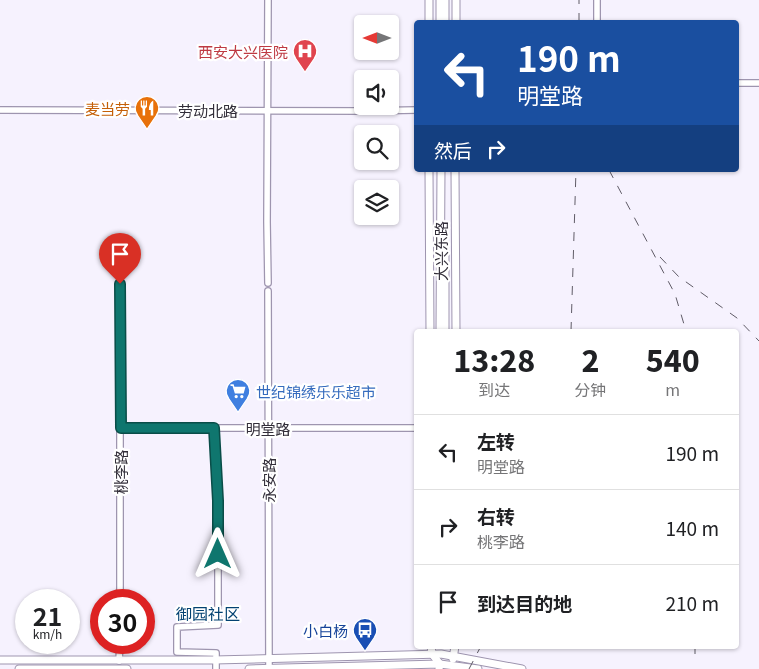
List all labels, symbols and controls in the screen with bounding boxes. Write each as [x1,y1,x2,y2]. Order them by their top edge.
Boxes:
north arrow [354,15,399,60]
map controls [354,15,399,225]
text: 190 m [517,31,621,82]
hospital icon: 西安大兴医院 [292,38,318,72]
icon: left [434,40,499,105]
place label: 西安大兴医院 [198,41,288,62]
button: sound [354,70,399,115]
text: 明堂路 [517,78,583,110]
restaurant icon: 麦当劳 [134,95,160,129]
place label: 麦当劳 [85,98,130,119]
street label: 劳动北路 [178,100,238,121]
button: search [354,125,399,170]
icon: right [482,135,510,163]
text: 然后 [434,136,472,163]
button: layers [354,180,399,225]
street label: 大兴东路 [430,221,451,281]
pin [99,233,141,284]
icon: arrive [106,240,134,268]
text: 13:28 [453,337,535,381]
text: 2 [582,337,600,381]
text: 540 [646,337,700,381]
text: 到达 [478,377,510,401]
text: 分钟 [575,377,607,401]
text: m [665,377,680,401]
supermarket icon: 世纪锦绣乐乐超市 [225,378,251,412]
place label: 世纪锦绣乐乐超市 [256,381,376,402]
street label: 明堂路 [245,418,291,439]
text: 左转 [477,427,515,454]
icon: left [434,438,462,466]
text: 190 m [666,439,719,466]
street label: 桃李路 [110,449,131,495]
text: 明堂路 [477,454,525,478]
street label: 永安路 [258,457,279,503]
text: 右转 [477,502,515,529]
icon: right [434,513,462,541]
text: 140 m [666,514,719,541]
position arrow [191,527,243,579]
text: 桃李路 [477,529,525,553]
icon: arrive [434,588,462,616]
speed limit sign: 30 [90,589,155,654]
text: 到达目的地 [477,589,572,616]
text: 210 m [666,589,719,616]
text: 21 [33,597,62,633]
district label: 御园社区 [176,601,240,625]
bus stop icon: 小白杨 [352,617,378,651]
place label: 小白杨 [303,620,348,641]
text: km/h [33,625,62,642]

